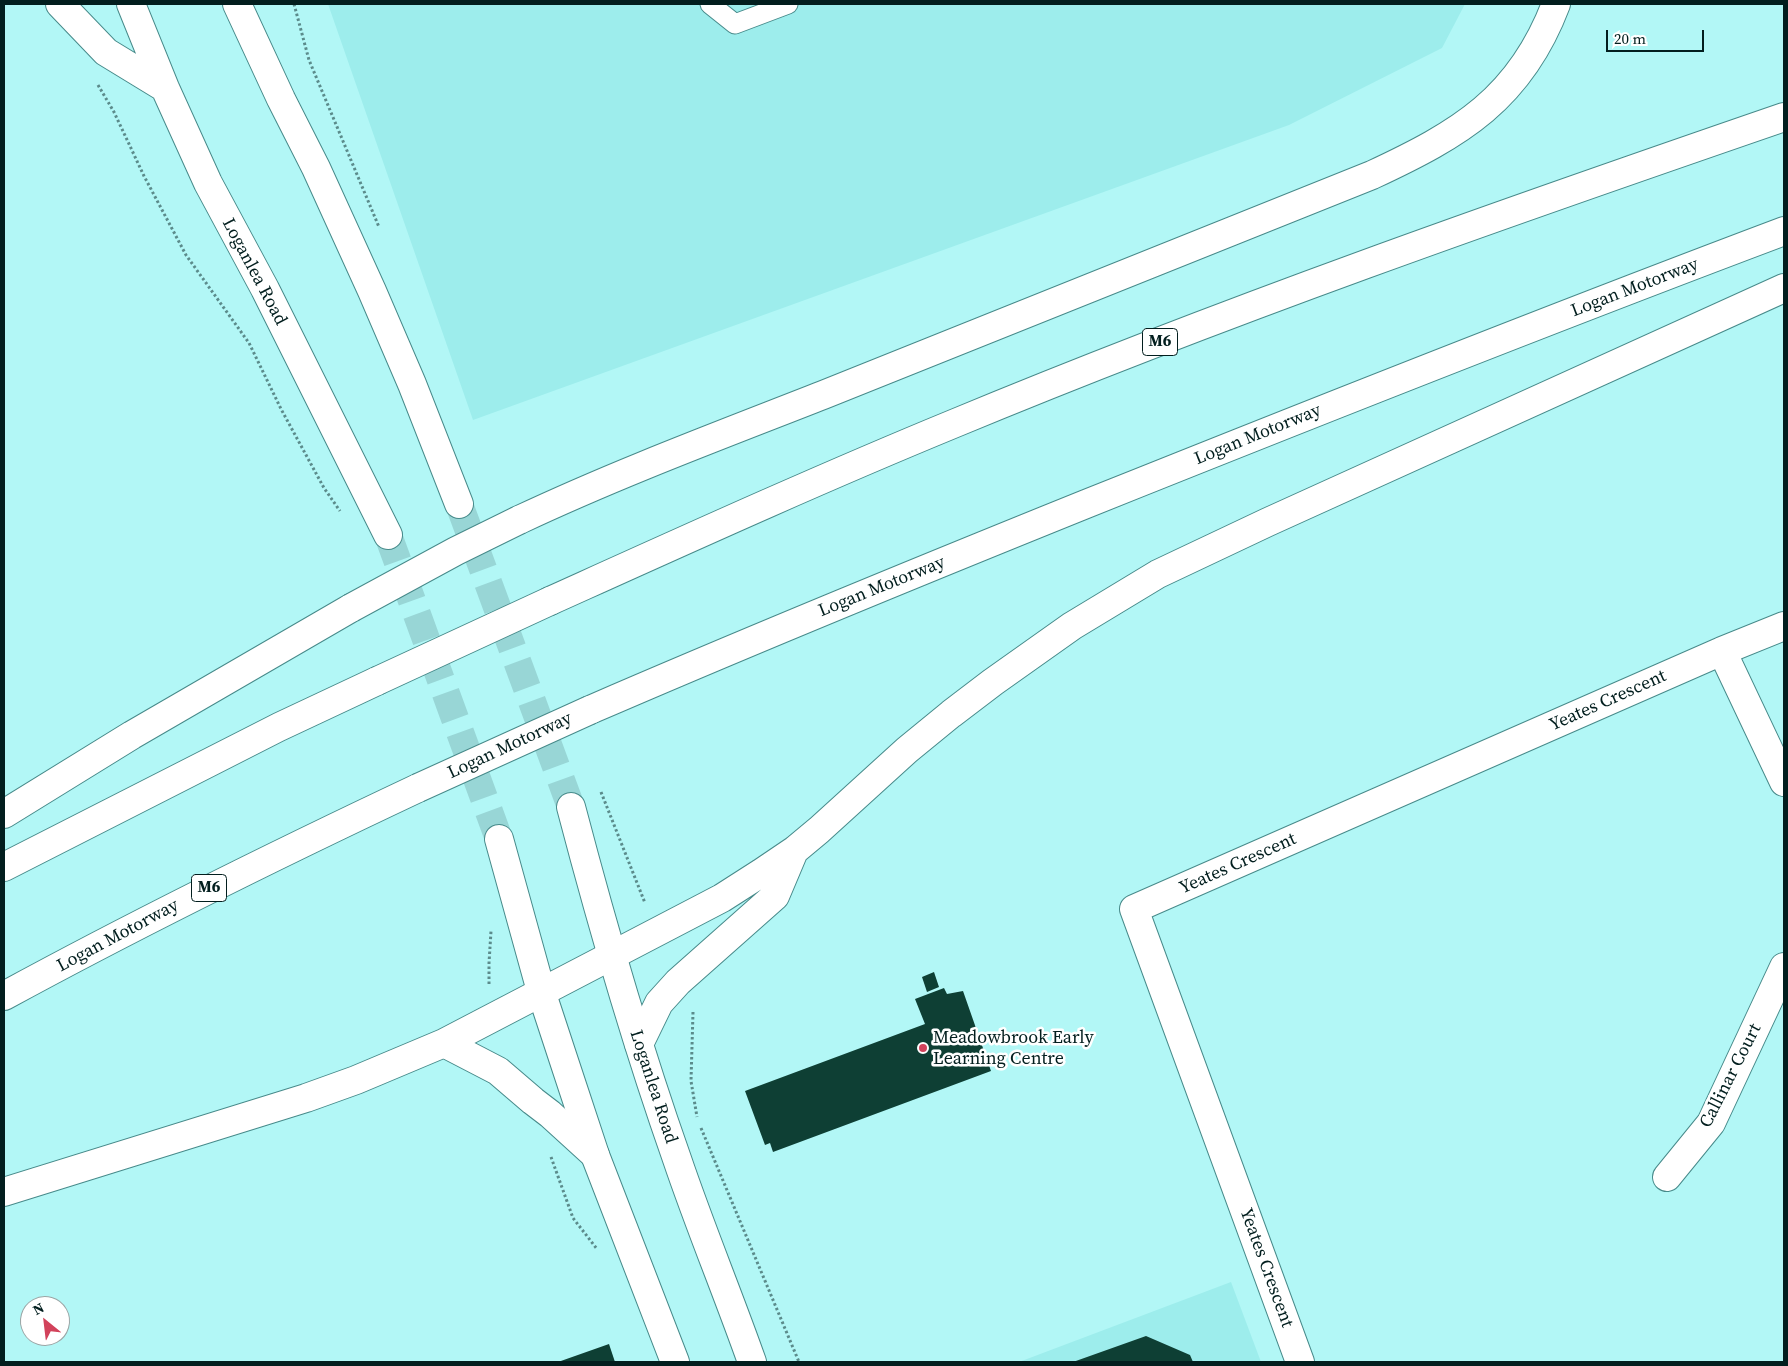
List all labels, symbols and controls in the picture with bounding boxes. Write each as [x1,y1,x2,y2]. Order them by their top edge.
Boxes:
scale bar [1608,20,1706,52]
text: 20 m [1614,28,1646,49]
street label: Loganlea Road [217,215,291,329]
street label: Logan Motorway [1568,254,1702,322]
road number: M6 [1142,328,1178,356]
street label: Logan Motorway [1192,400,1324,470]
street label: Logan Motorway [816,552,948,622]
street label: Yeates Crescent [1546,666,1670,736]
street label: Logan Motorway [444,708,576,784]
street label: Yeates Crescent [1176,829,1300,899]
road number: M6 [192,874,226,901]
street label: Logan Motorway [54,895,182,977]
street label: Callinar Court [1696,1020,1766,1132]
place label: Meadowbrook Early Learning Centre [933,1027,1094,1070]
street label: Loganlea Road [624,1028,682,1146]
marker: Meadowbrook Early Learning Centre [917,1042,929,1054]
street label: Yeates Crescent [1234,1205,1298,1331]
north arrow [20,1296,70,1346]
text: N [29,1298,48,1320]

